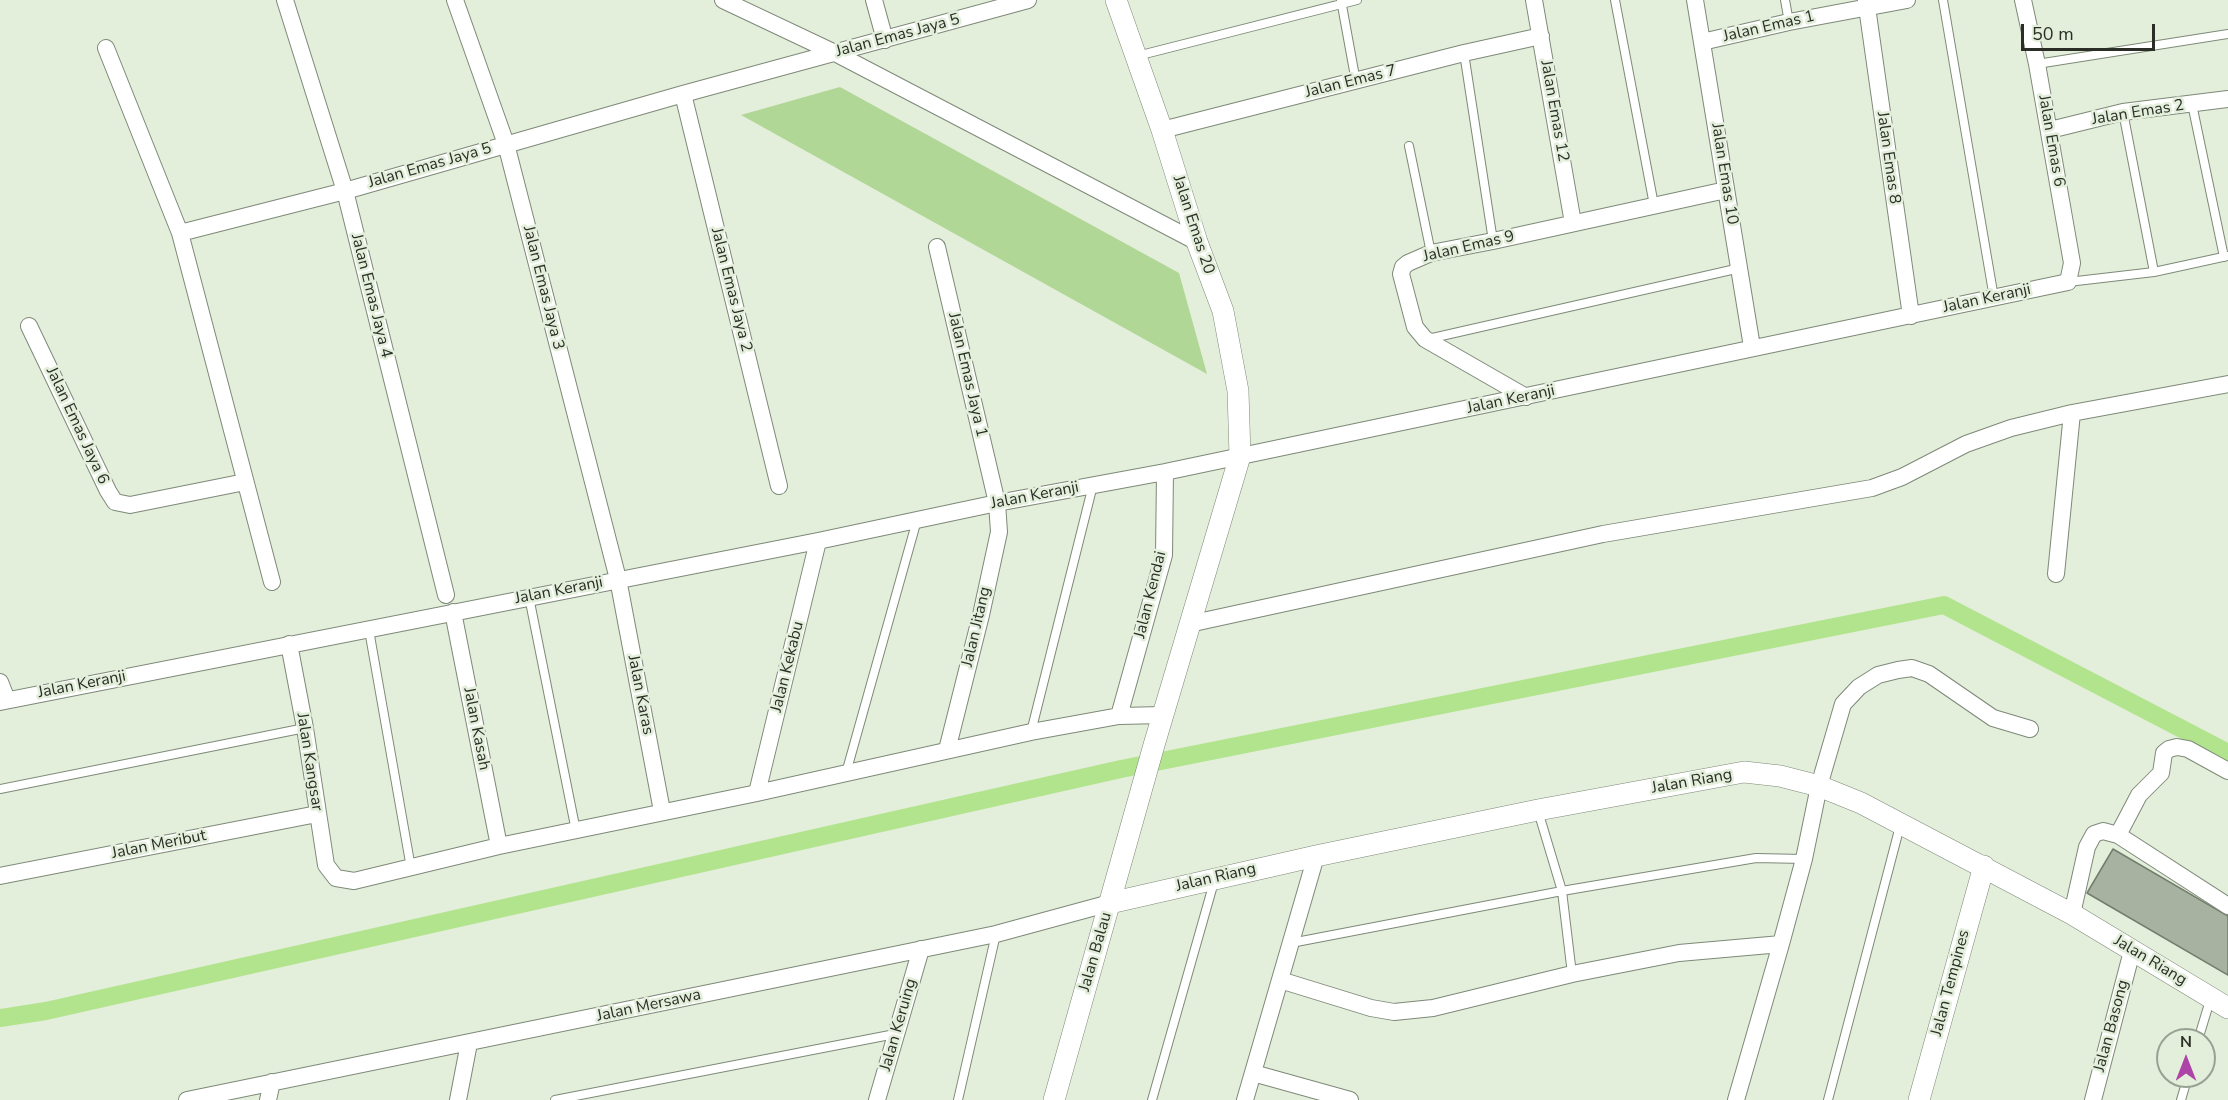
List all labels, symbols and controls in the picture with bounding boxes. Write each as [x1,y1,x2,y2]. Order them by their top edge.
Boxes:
street label: Jalan Emas 1 [1722,7,1816,47]
street label: Jalan Emas Jaya 5 [834,10,962,62]
scale bar [2024,12,2158,50]
text: 50 m [2032,22,2074,46]
street label: Jalan Emas 12 [1536,59,1572,163]
street label: Jalan Emas 7 [1304,61,1398,103]
street label: Jalan Emas 6 [2033,94,2069,188]
street label: Jalan Emas 2 [2091,96,2185,130]
street label: Jalan Emas 8 [1872,111,1904,205]
street label: Jalan Emas 10 [1706,122,1742,226]
street label: Jalan Emas Jaya 5 [366,139,494,193]
street label: Jalan Emas 20 [1168,173,1218,277]
street label: Jalan Emas Jaya 3 [518,224,568,352]
street label: Jalan Emas Jaya 2 [706,226,756,354]
street label: Jalan Emas 9 [1422,227,1516,267]
street label: Jalan Emas Jaya 4 [346,232,396,360]
street label: Jalan Keranji [1941,280,2033,318]
street label: Jalan Emas Jaya 1 [943,311,991,439]
street label: Jalan Emas Jaya 6 [41,364,113,488]
street label: Jalan Keranji [1465,381,1557,419]
street label: Jalan Keranji [989,478,1081,514]
street label: Jalan Kendai [1131,549,1171,641]
street label: Jalan Keranji [513,573,605,609]
street label: Jalan Jitang [958,585,996,669]
street label: Jalan Kekabu [767,620,809,714]
street label: Jalan Karas [623,654,657,736]
street label: Jalan Keranji [36,667,128,703]
street label: Jalan Kasah [459,686,493,772]
street label: Jalan Kangsar [292,712,326,812]
street label: Jalan Riang [1650,765,1734,799]
street label: Jalan Meribut [110,826,208,864]
street label: Jalan Riang [1174,859,1258,897]
street label: Jalan Balau [1076,910,1116,994]
street label: Jalan Tempines [1928,928,1974,1038]
street label: Jalan Riang [2110,932,2190,990]
street label: Jalan Keruing [877,977,921,1073]
street label: Jalan Basong [2091,978,2133,1074]
street label: Jalan Mersawa [595,986,703,1026]
north arrow [2156,1028,2216,1088]
text: N [2180,1031,2192,1053]

